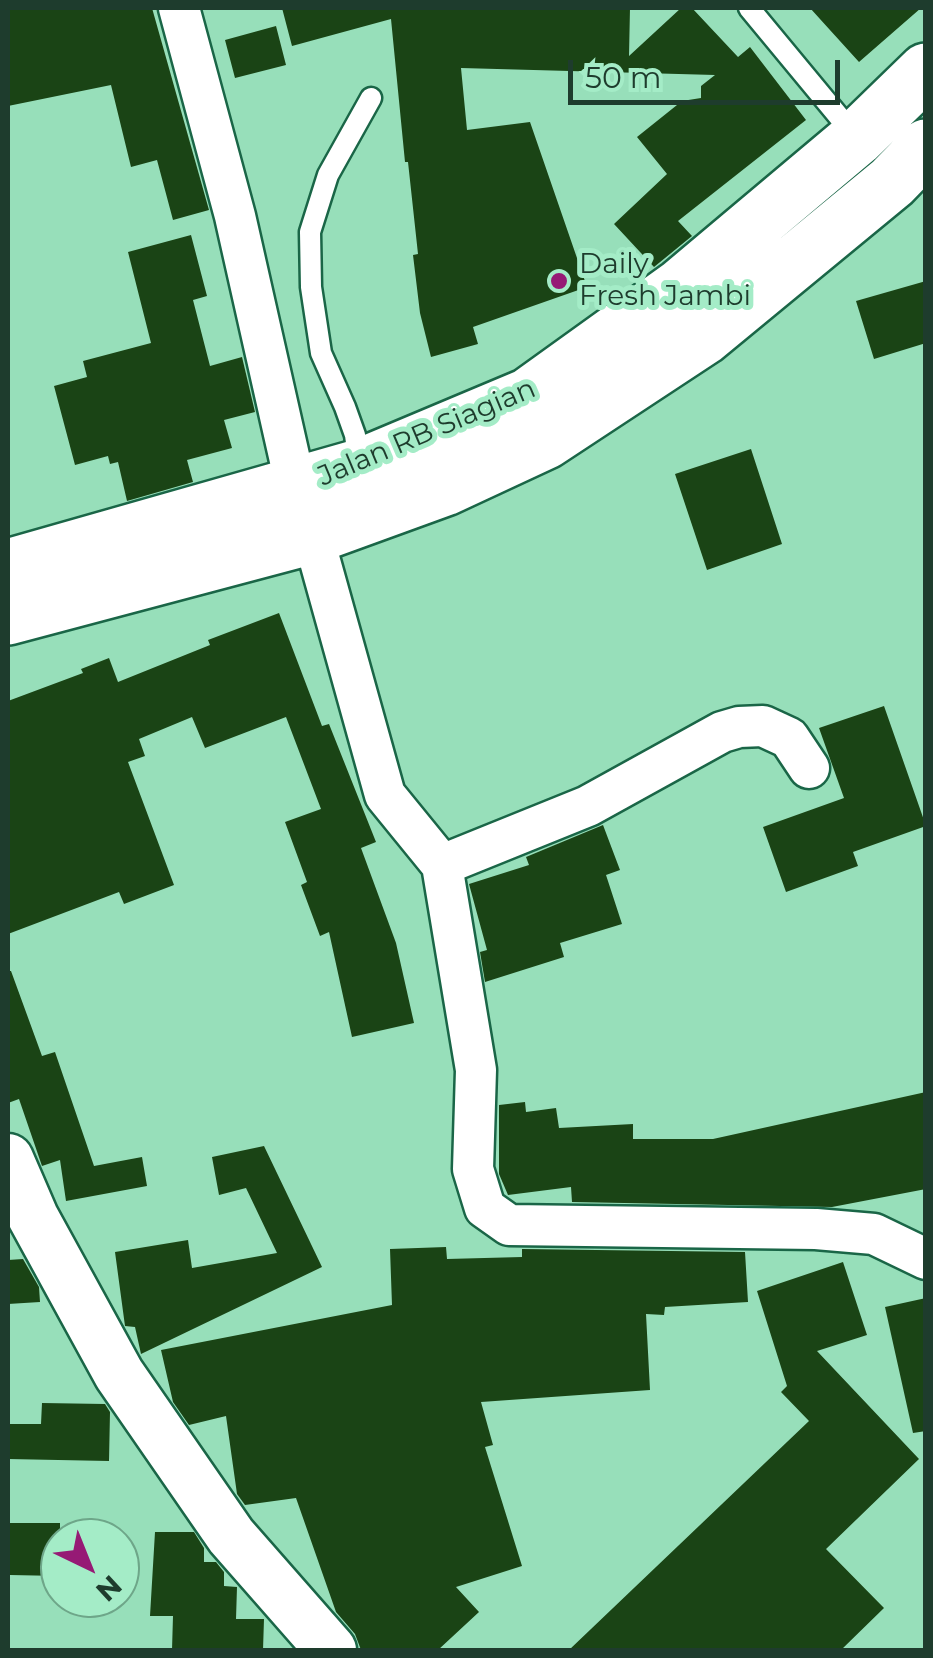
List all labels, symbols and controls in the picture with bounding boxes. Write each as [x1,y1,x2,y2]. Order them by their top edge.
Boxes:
scale bar [573,40,846,102]
text: 50 m [585,59,662,96]
place label: Daily Fresh Jambi [579,248,751,314]
marker: Daily Fresh Jambi [548,270,570,292]
street label: Jalan RB Siagian [313,372,541,494]
north arrow [40,1518,140,1618]
text: N [89,1568,129,1609]

